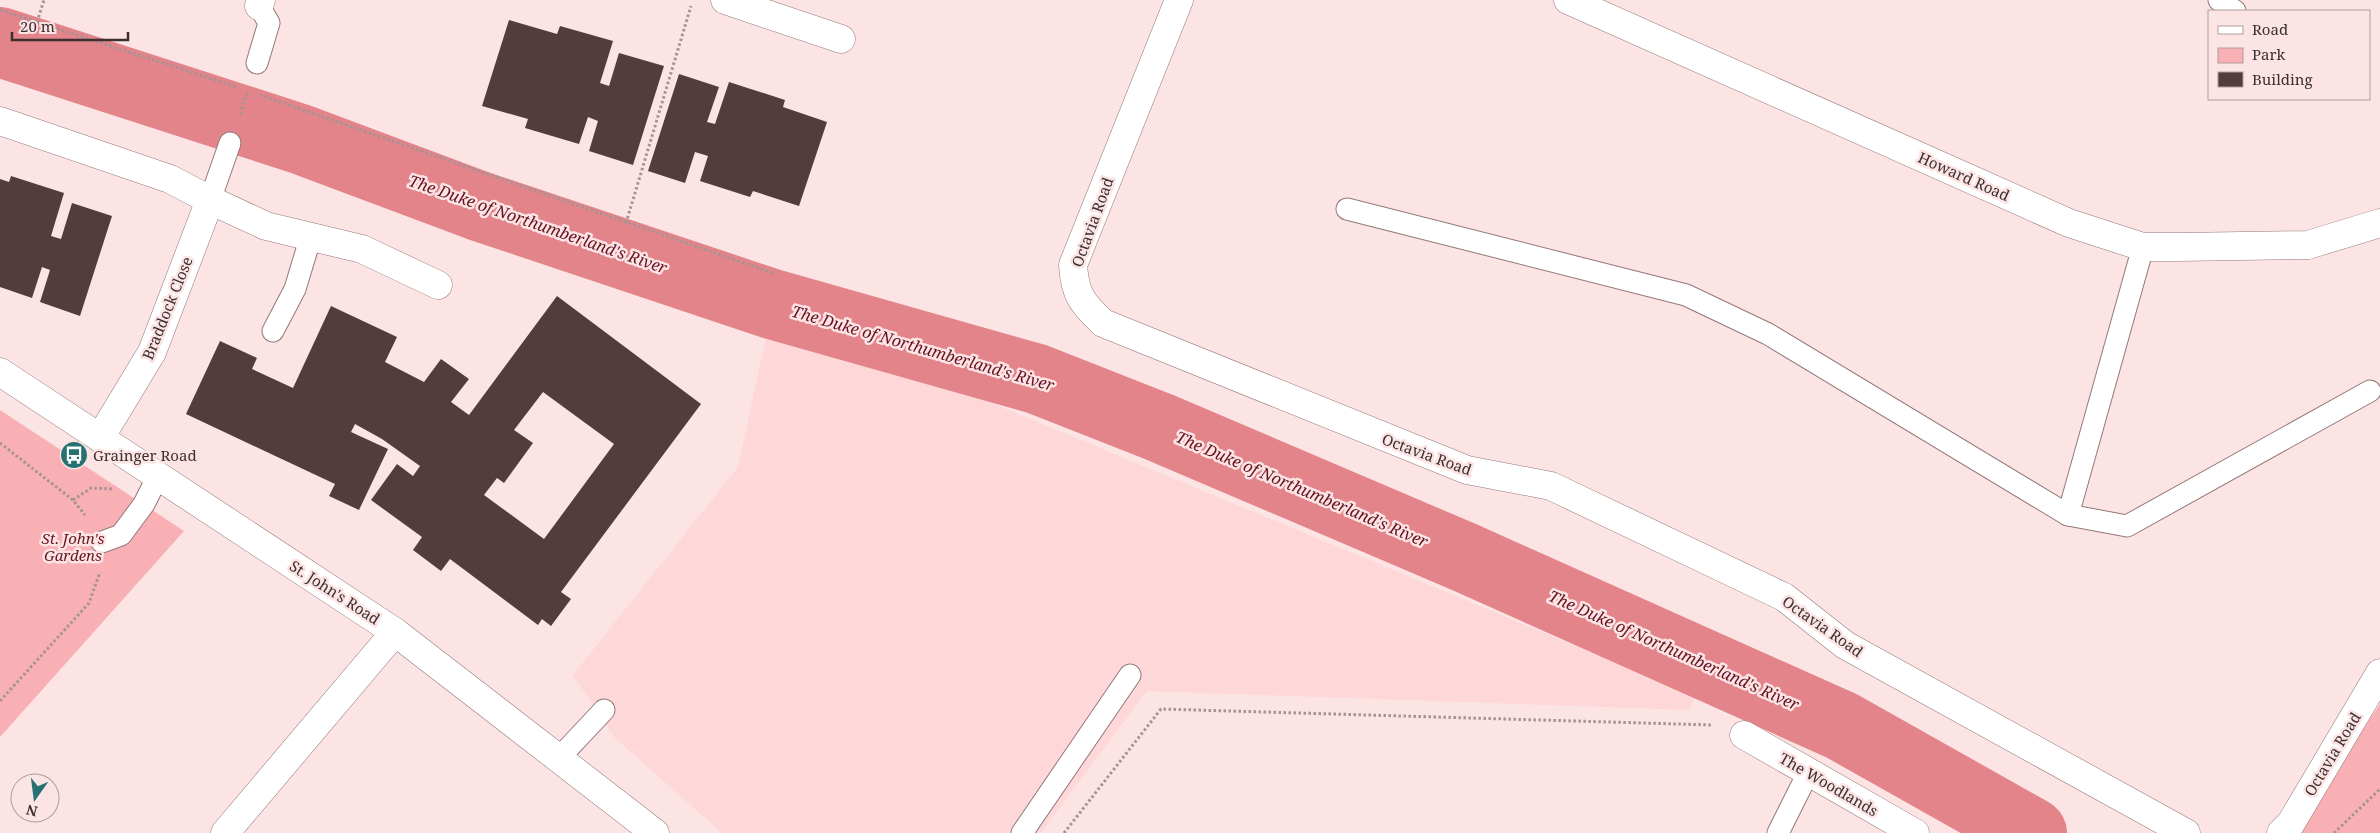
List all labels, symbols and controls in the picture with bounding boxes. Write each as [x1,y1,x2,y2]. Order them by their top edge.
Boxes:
scale bar [12,10,129,42]
legend [2208,10,2370,100]
text: 20 m [20,16,55,36]
text: Road [2252,19,2288,39]
text: Park [2252,44,2286,64]
text: Building [2252,69,2313,89]
street label: Howard Road [1915,147,2013,205]
water label: The Duke of Northumberland's River [406,169,671,279]
street label: Octavia Road [1066,174,1118,270]
street label: Braddock Close [137,254,197,362]
water label: The Duke of Northumberland's River [789,300,1057,396]
water label: The Duke of Northumberland's River [1172,426,1432,552]
street label: Octavia Road [1379,428,1475,480]
bus stop icon: Grainger Road [59,440,89,470]
place label: Grainger Road [93,445,197,465]
park label: St. John's Gardens [42,528,104,565]
street label: St. John's Road [286,555,384,629]
water label: The Duke of Northumberland's River [1545,585,1803,716]
street label: Octavia Road [1779,591,1867,661]
street label: Octavia Road [2299,708,2365,800]
street label: The Woodlands [1776,748,1882,820]
north arrow [10,773,60,823]
text: N [24,801,39,822]

